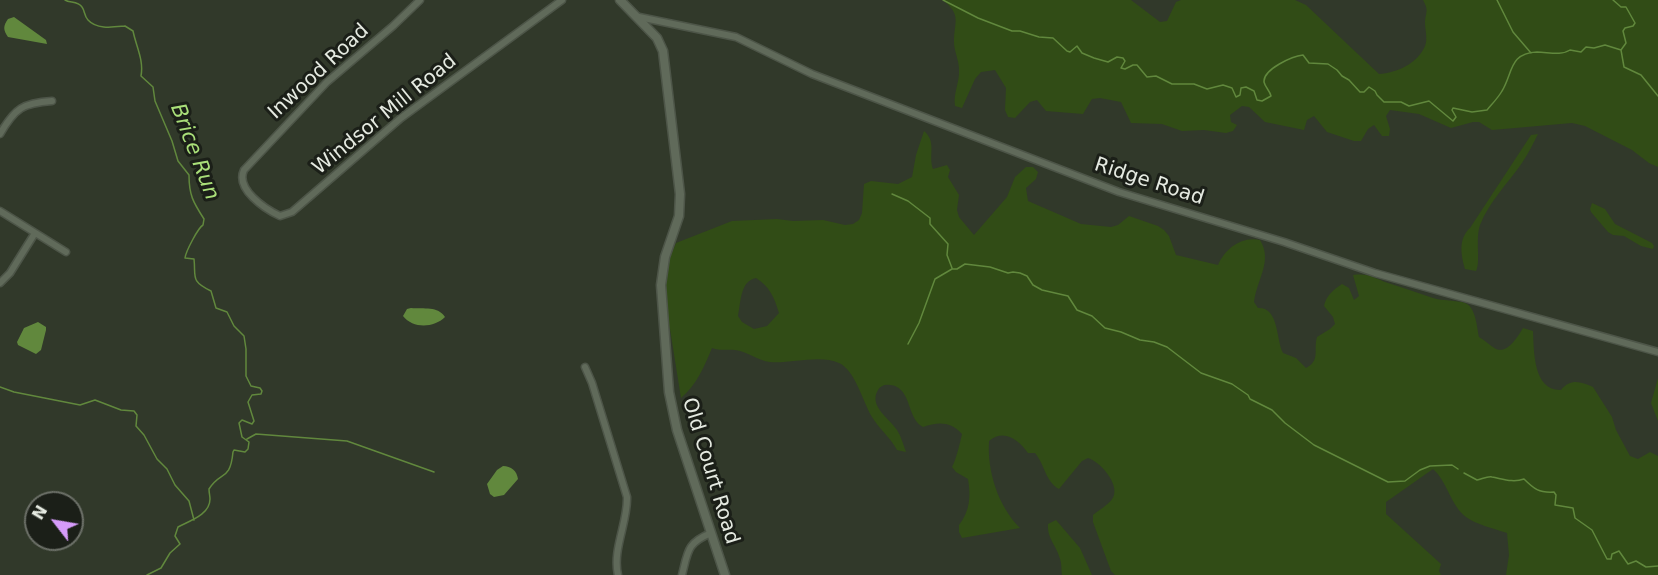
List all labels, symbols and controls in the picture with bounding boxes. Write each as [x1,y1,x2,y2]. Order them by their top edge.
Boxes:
street label: Inwood Road [264,19,374,125]
street label: Windsor Mill Road [308,50,462,180]
water label: Brice Run [164,100,224,204]
street label: Ridge Road [1091,153,1207,211]
street label: Old Court Road [676,395,744,547]
north arrow [24,491,84,551]
text: N [28,502,51,523]

